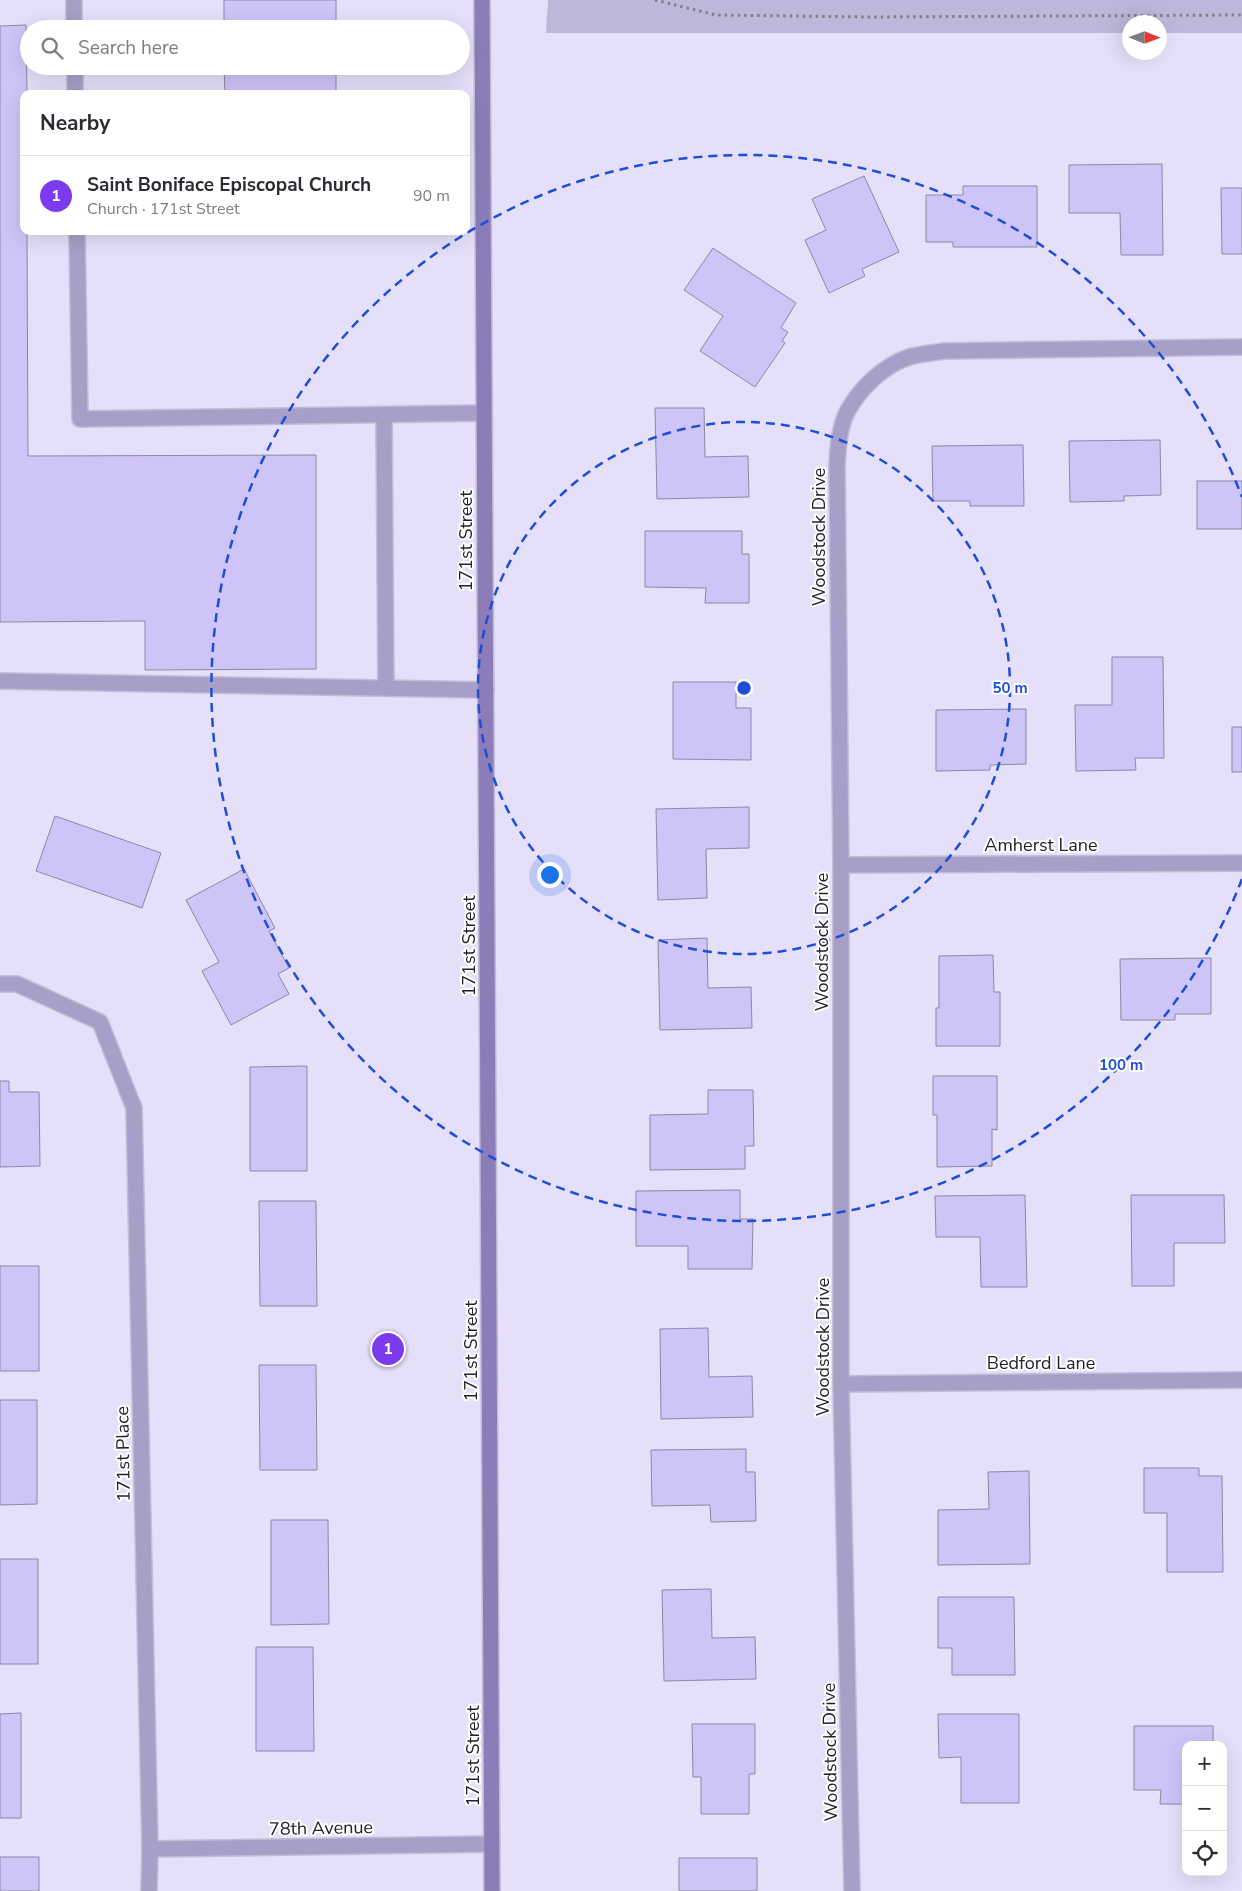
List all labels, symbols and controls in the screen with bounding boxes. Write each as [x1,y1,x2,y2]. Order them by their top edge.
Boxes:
north arrow [1122,15,1167,60]
search box [20,20,470,75]
icon: search [38,34,66,62]
text: Search here [78,35,179,61]
text: Nearby [40,109,110,137]
text: Saint Boniface Episcopal Church [87,172,371,198]
text: 1 [51,185,61,207]
text: 90 m [413,185,450,207]
text: Church · 171st Street [87,198,240,220]
street label: Woodstock Drive [807,468,831,606]
street label: 171st Street [454,490,478,592]
text: 50 m [992,678,1028,698]
centre of rings [735,679,753,697]
street label: Amherst Lane [984,833,1098,857]
your location [537,862,563,888]
street label: Woodstock Drive [810,873,834,1011]
street label: 171st Street [457,895,481,997]
text: 100 m [1099,1055,1143,1075]
street label: Woodstock Drive [811,1278,835,1416]
street label: 171st Street [459,1300,483,1402]
pin: 1 [372,1330,404,1368]
street label: Bedford Lane [987,1351,1095,1375]
street label: 171st Place [110,1406,136,1502]
street label: Woodstock Drive [817,1682,843,1822]
street label: 171st Street [461,1705,485,1807]
map controls [1182,1741,1227,1876]
button: + [1182,1741,1227,1786]
button: − [1182,1786,1227,1831]
street label: 78th Avenue [269,1815,373,1841]
button: locate [1182,1831,1227,1876]

